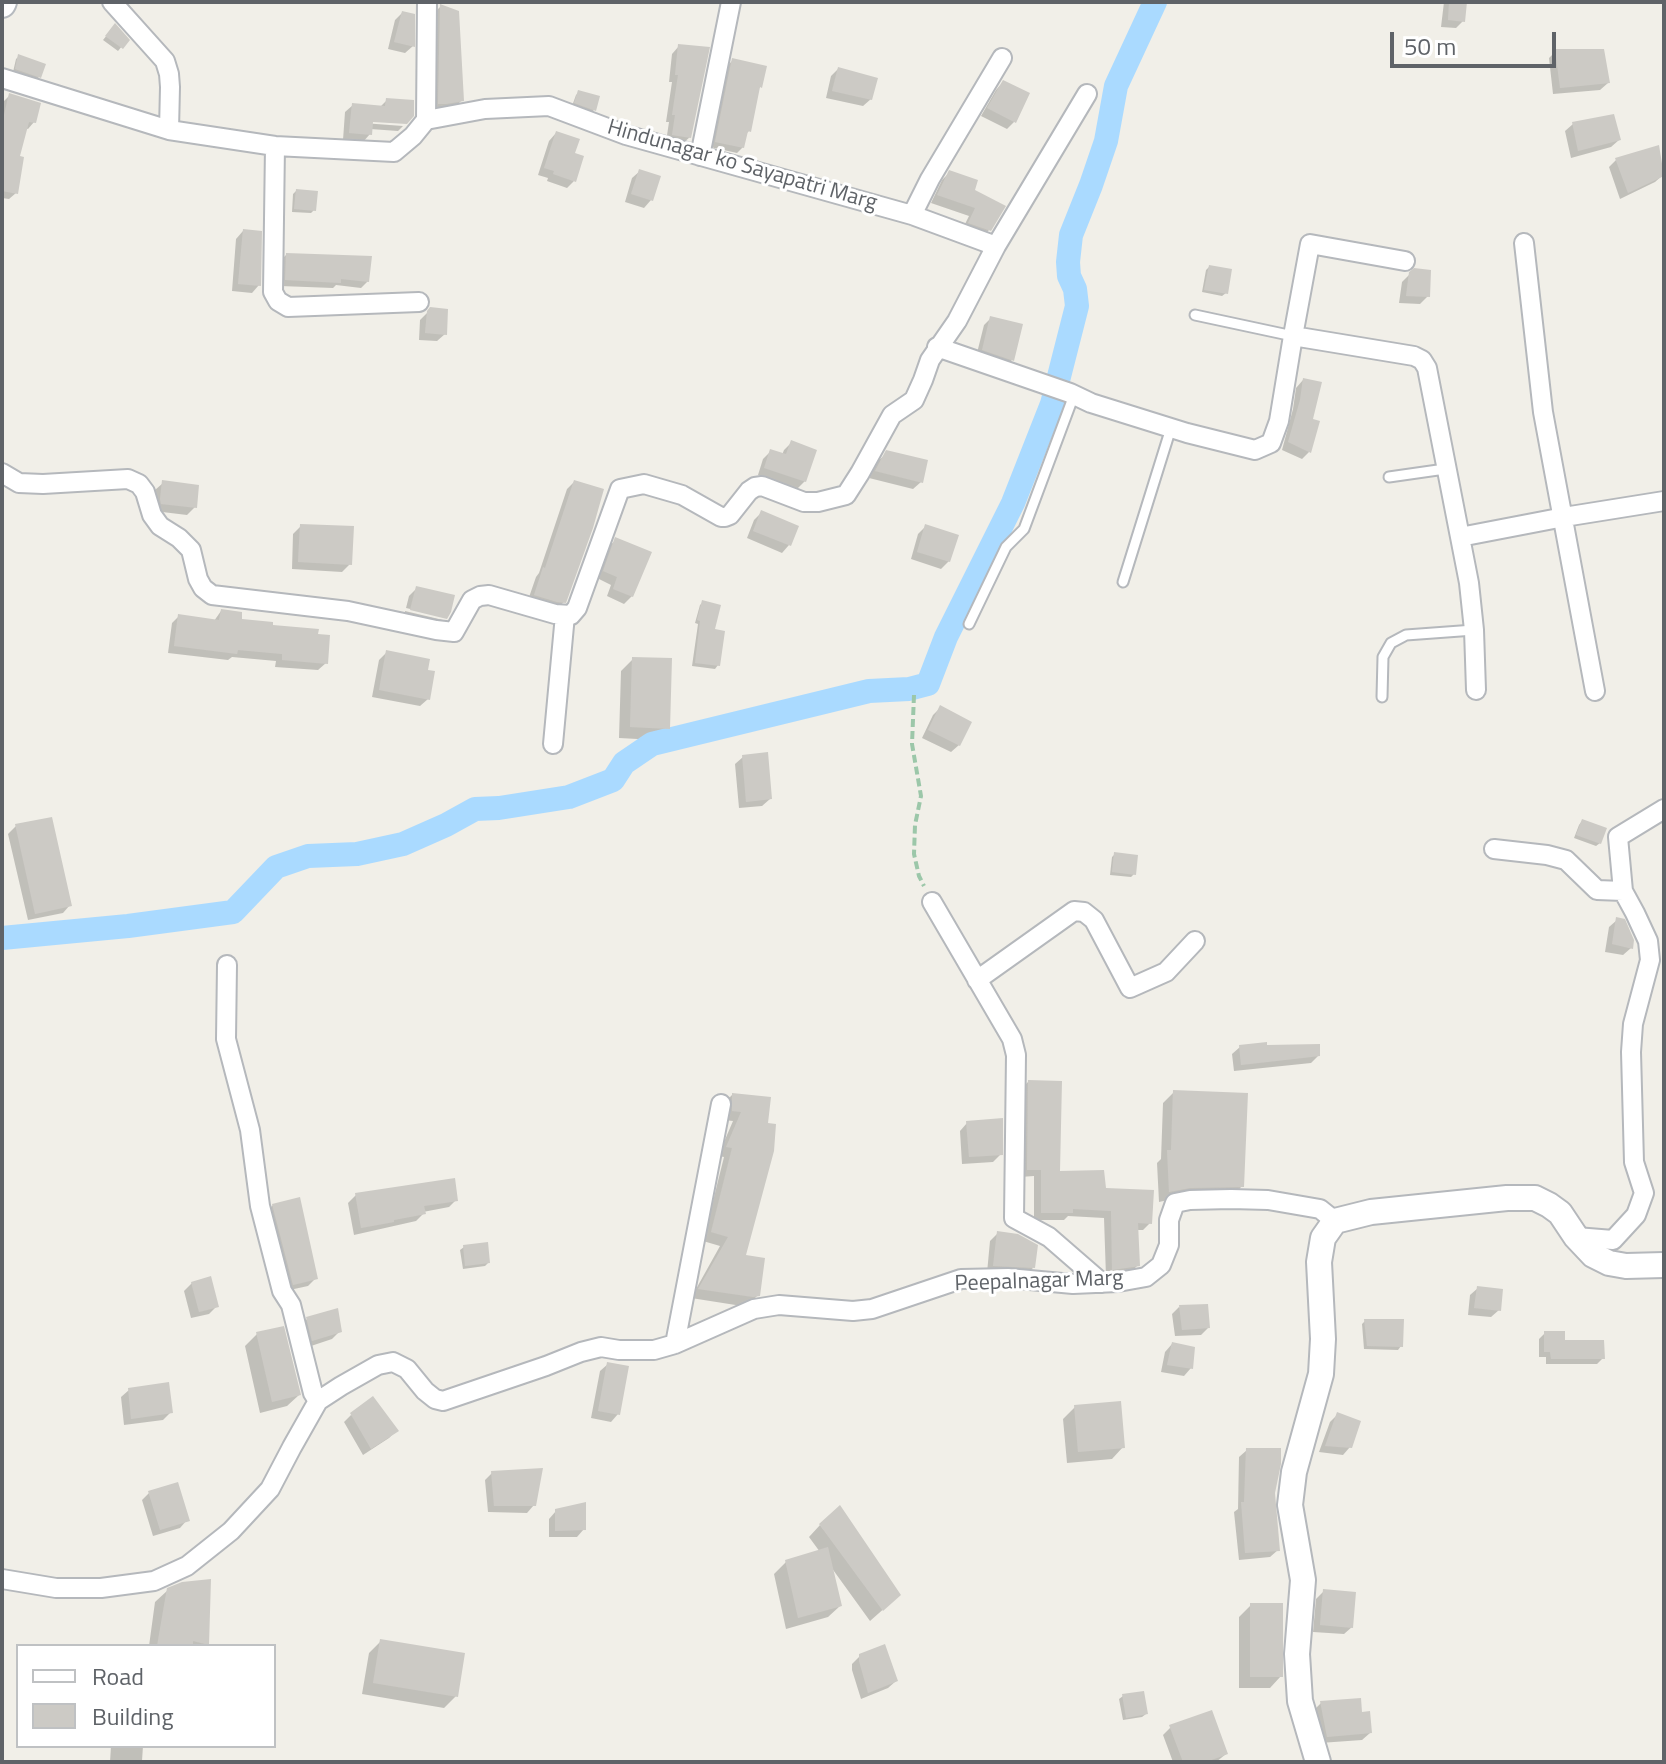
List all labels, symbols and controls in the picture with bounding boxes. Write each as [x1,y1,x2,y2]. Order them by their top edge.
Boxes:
scale bar [1394,16,1560,66]
text: 50 m [1404,28,1456,64]
street label: Hindunagar ko Sayapatri Marg [604,115,880,217]
street label: Peepalnagar Marg [954,1266,1124,1298]
legend [16,1644,276,1748]
text: Road [92,1658,144,1694]
text: Building [92,1698,174,1734]

